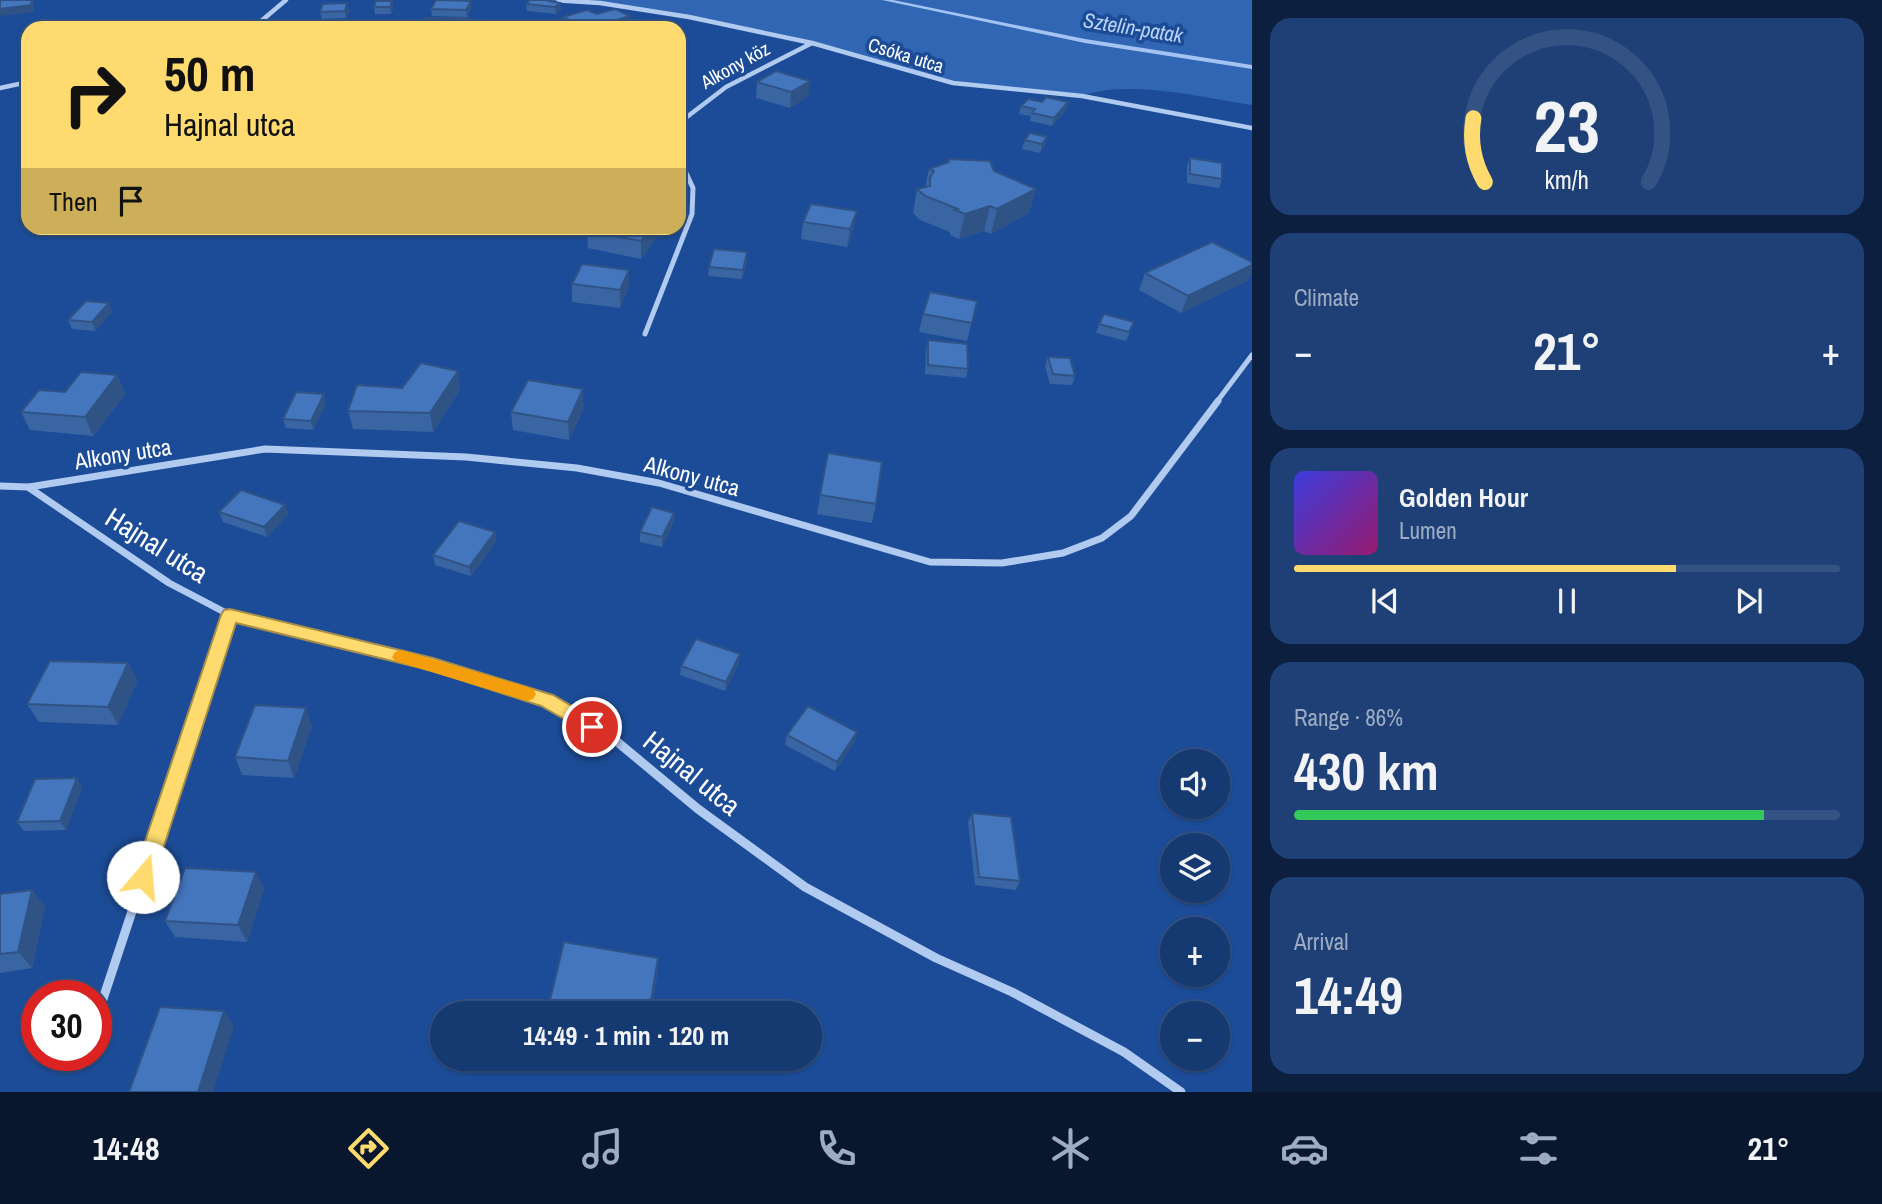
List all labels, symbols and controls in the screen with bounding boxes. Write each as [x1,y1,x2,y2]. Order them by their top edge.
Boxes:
water label: Sztelin-patak [1081,5,1186,50]
street label: Csóka utca [865,31,947,79]
street label: Alkony köz [695,35,774,95]
text: 50 m [164,40,256,106]
icon: right [49,49,140,140]
text: 23 [1534,78,1600,176]
text: Hajnal utca [164,103,295,146]
text: km/h [1545,163,1589,197]
icon: arrive [112,182,150,220]
text: Then [49,184,98,219]
text: Climate [1294,282,1359,313]
text: 21° [1533,316,1601,386]
text: − [1294,326,1312,377]
text: + [1822,326,1840,377]
street label: Alkony utca [71,430,174,477]
street label: Alkony utca [640,448,744,503]
text: Golden Hour [1399,480,1528,515]
street label: Hajnal utca [98,498,216,592]
text: Lumen [1399,515,1457,546]
icon: previous [1366,582,1404,620]
icon: pause [1548,582,1586,620]
icon: next [1730,582,1768,620]
pin [562,697,622,757]
text: Range · 86% [1294,702,1403,733]
icon: arrive [573,708,611,746]
street label: Hajnal utca [635,722,749,824]
text: 430 km [1294,736,1439,806]
map controls [1160,749,1230,1071]
button: sound [1160,749,1230,819]
button: layers [1160,833,1230,903]
position arrow [106,840,180,914]
button: + [1160,917,1230,987]
text: Arrival [1294,926,1349,957]
text: 14:49 [1294,960,1403,1030]
speed limit sign: 30 [21,980,112,1071]
button: − [1160,1001,1230,1071]
text: 14:49 · 1 min · 120 m [523,1018,729,1053]
icon: directions [344,1124,393,1173]
icon: music [578,1124,627,1173]
icon: phone [812,1124,861,1173]
icon: climate [1046,1124,1095,1173]
icon: car [1280,1124,1329,1173]
icon: filters [1514,1124,1563,1173]
text: 14:48 [92,1127,160,1170]
text: 21° [1748,1127,1790,1170]

